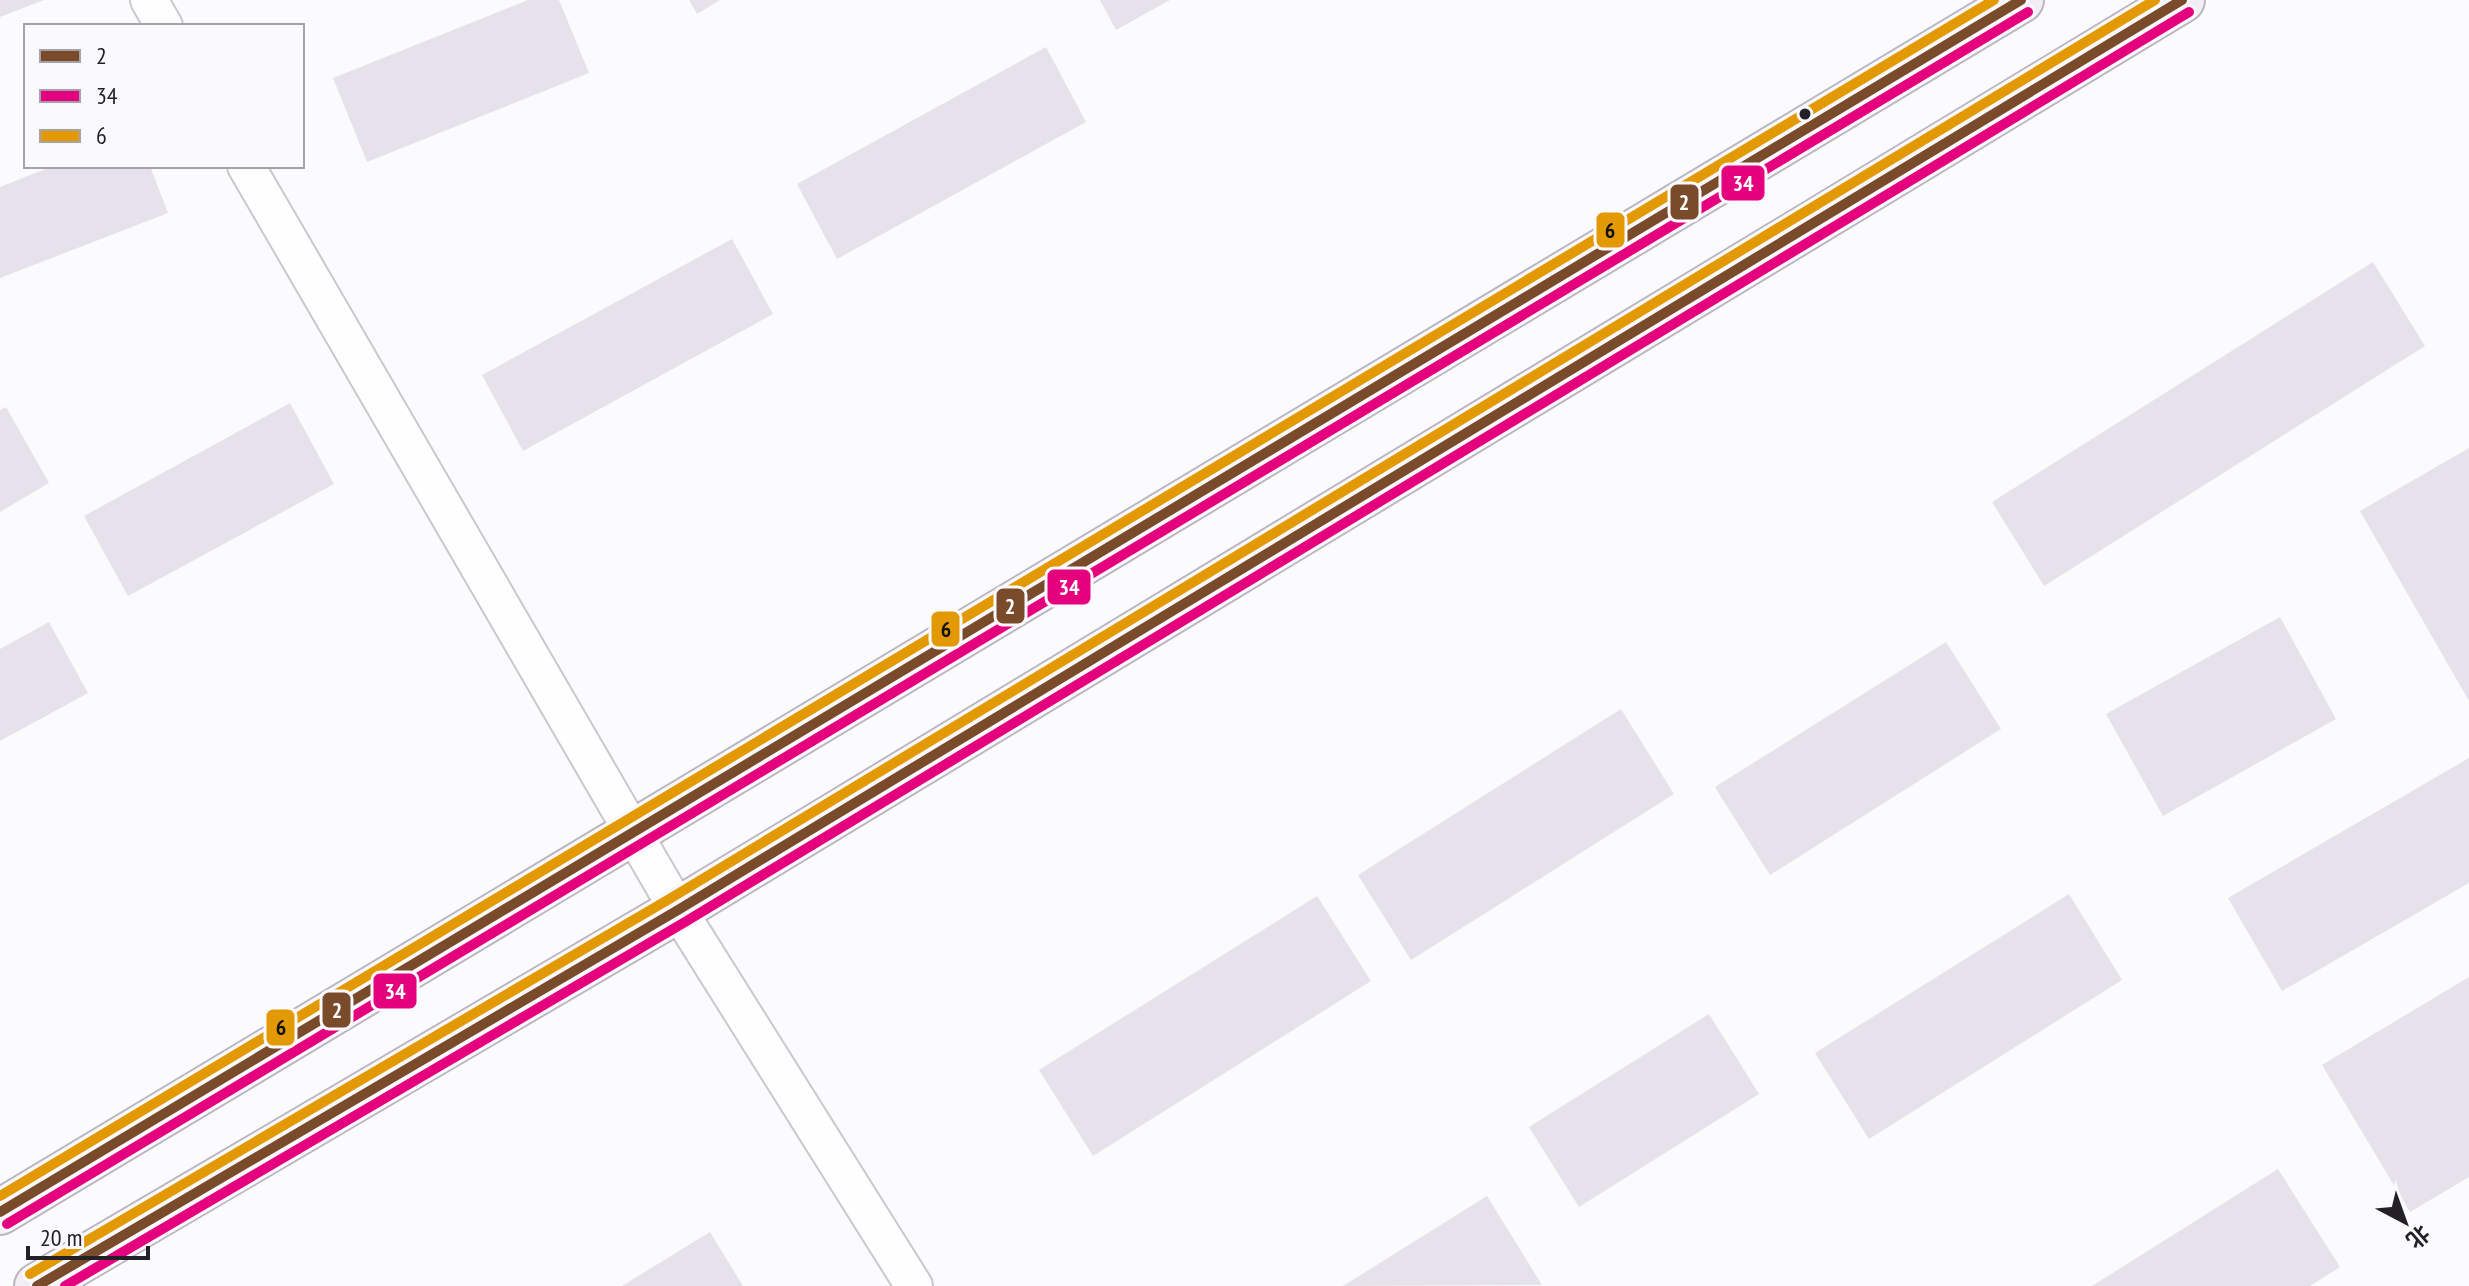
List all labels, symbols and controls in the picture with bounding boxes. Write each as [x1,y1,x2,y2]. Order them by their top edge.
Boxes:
legend [24,24,304,168]
text: 2 [96,40,107,71]
text: 34 [96,80,118,111]
unlabelled marker [1797,106,1813,122]
text: 6 [96,120,107,151]
line badge: 34 [1720,164,1766,202]
text: 34 [1732,169,1754,197]
line badge: 2 [1669,183,1700,221]
text: 2 [1679,188,1689,216]
line badge: 6 [1595,211,1626,249]
text: 6 [1605,216,1615,244]
line badge: 34 [1046,568,1092,606]
text: 34 [1058,573,1080,601]
line badge: 2 [995,587,1026,625]
text: 2 [1005,592,1015,620]
line badge: 6 [930,610,961,648]
text: 6 [941,615,951,643]
line badge: 34 [372,972,418,1010]
text: 34 [384,977,406,1005]
line badge: 2 [321,991,352,1029]
text: 2 [332,996,342,1024]
line badge: 6 [265,1008,296,1047]
text: 6 [276,1013,286,1041]
north arrow [2365,1182,2445,1262]
scale bar [28,1210,148,1260]
text: 北 [2401,1219,2436,1255]
text: 20 m [40,1222,82,1253]

